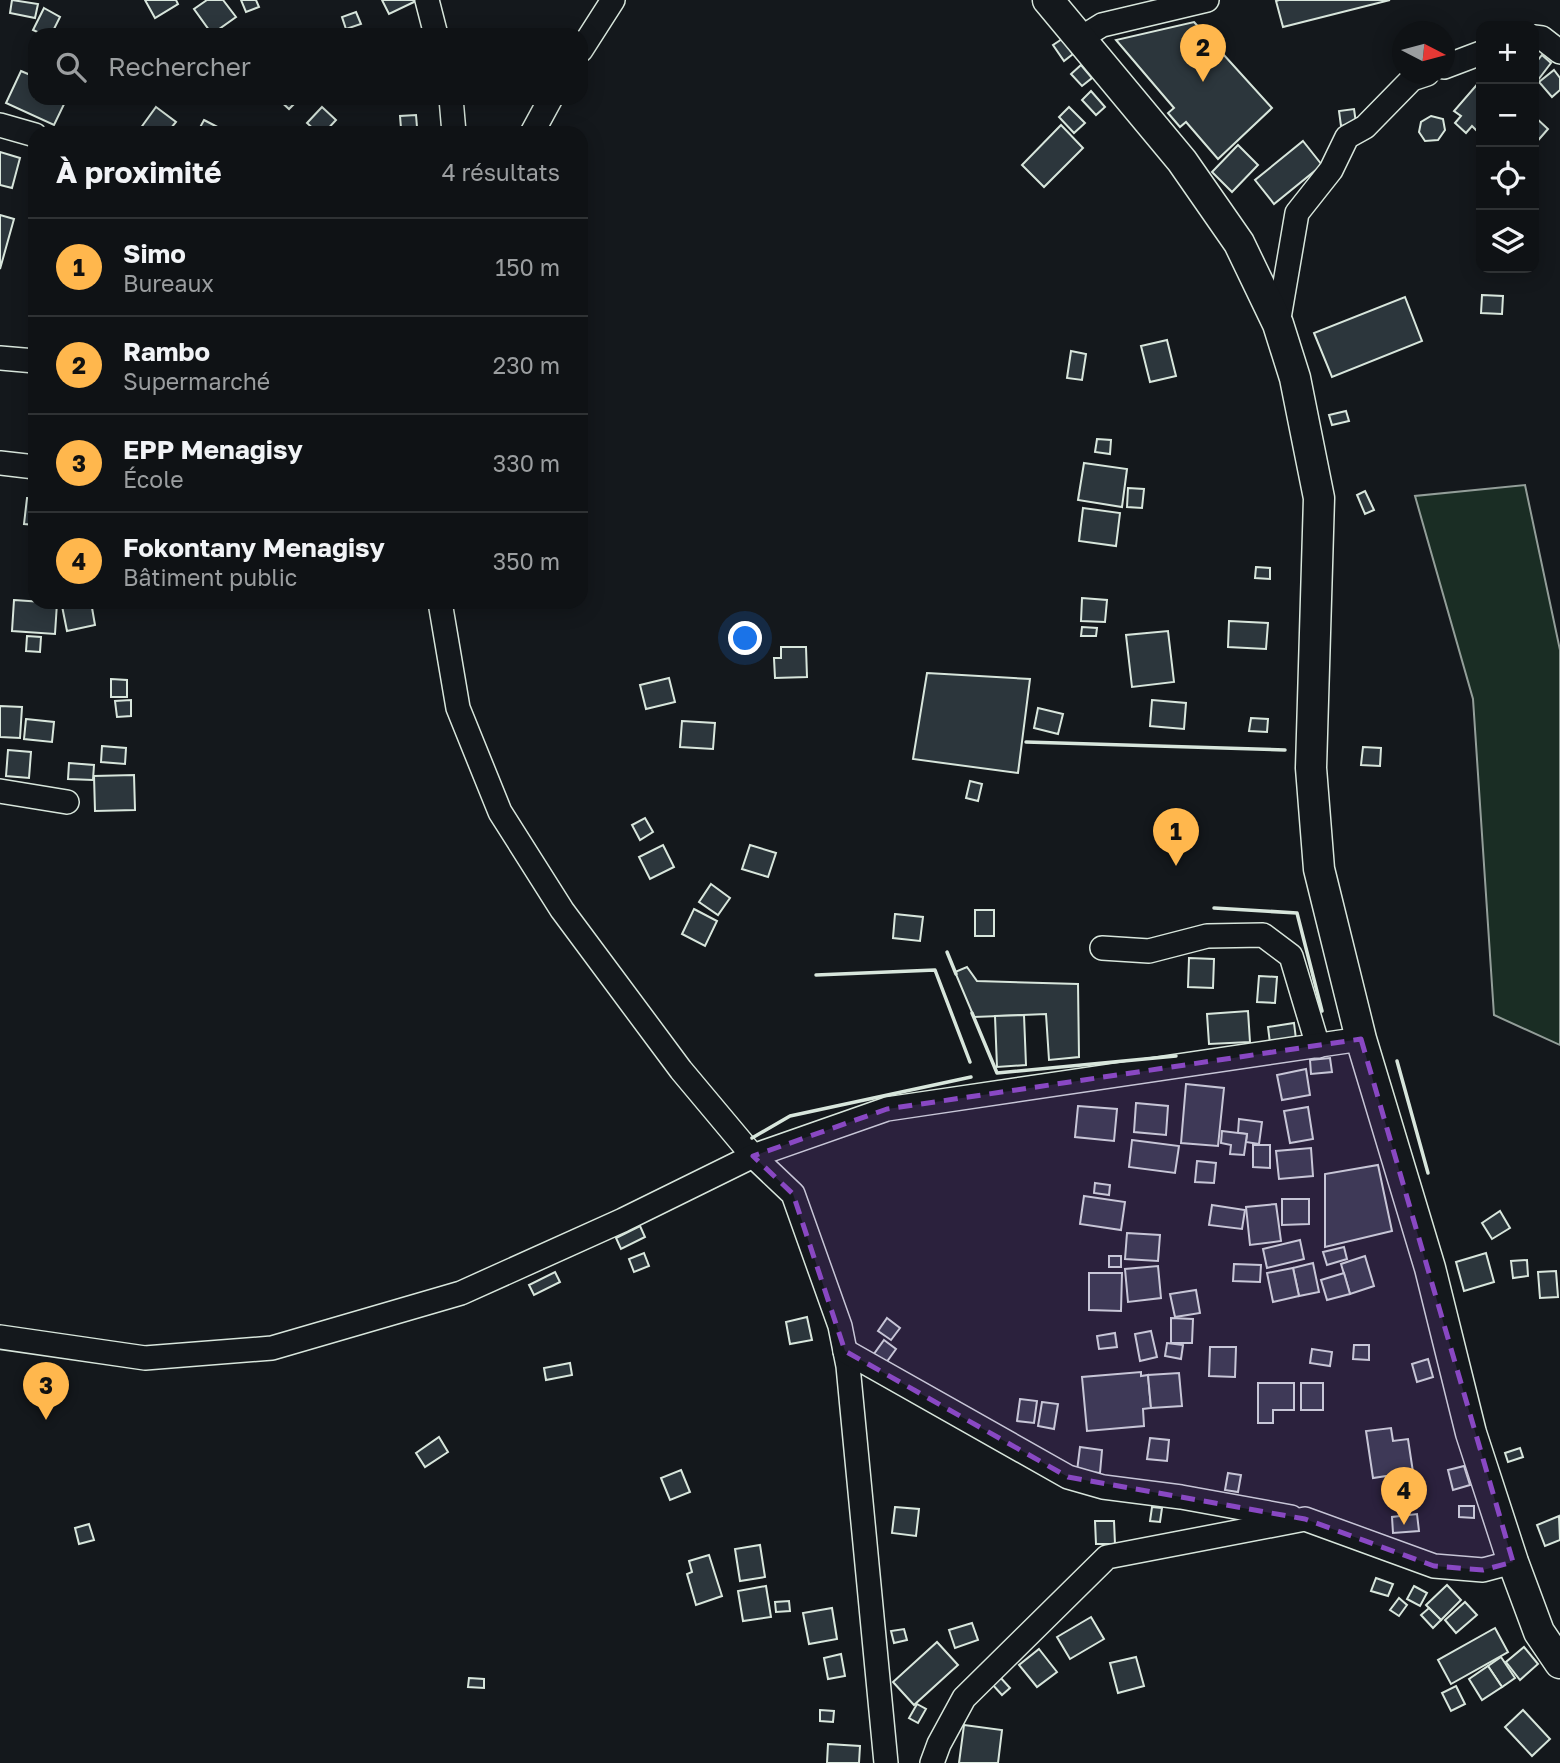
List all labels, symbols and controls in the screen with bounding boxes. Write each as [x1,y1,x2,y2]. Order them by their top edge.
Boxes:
north arrow [1392,21,1455,84]
map controls [1476,21,1539,273]
button: + [1476,21,1539,84]
pin: 2 [1180,24,1226,82]
search box [28,28,588,105]
icon: search [52,48,90,86]
text: Rechercher [108,51,251,82]
button: − [1476,84,1539,147]
button: locate [1476,147,1539,210]
text: À proximité [56,154,222,190]
text: 4 résultats [442,158,560,186]
button: layers [1476,210,1539,273]
text: Simo [123,238,186,269]
text: 1 [73,253,85,281]
text: 150 m [495,253,560,281]
text: Bureaux [123,269,214,297]
text: Rambo [123,336,210,367]
text: 2 [72,351,86,379]
text: 230 m [493,351,560,379]
text: Supermarché [123,367,270,395]
text: EPP Menagisy [123,434,303,465]
text: 3 [72,449,86,477]
text: 330 m [493,449,560,477]
text: École [123,465,184,493]
text: Fokontany Menagisy [123,532,385,563]
text: 4 [72,547,86,575]
text: 350 m [493,547,560,575]
text: Bâtiment public [123,563,297,591]
your location [728,621,762,655]
pin: 1 [1153,808,1199,866]
pin: 3 [23,1362,69,1420]
pin: 4 [1381,1467,1427,1525]

